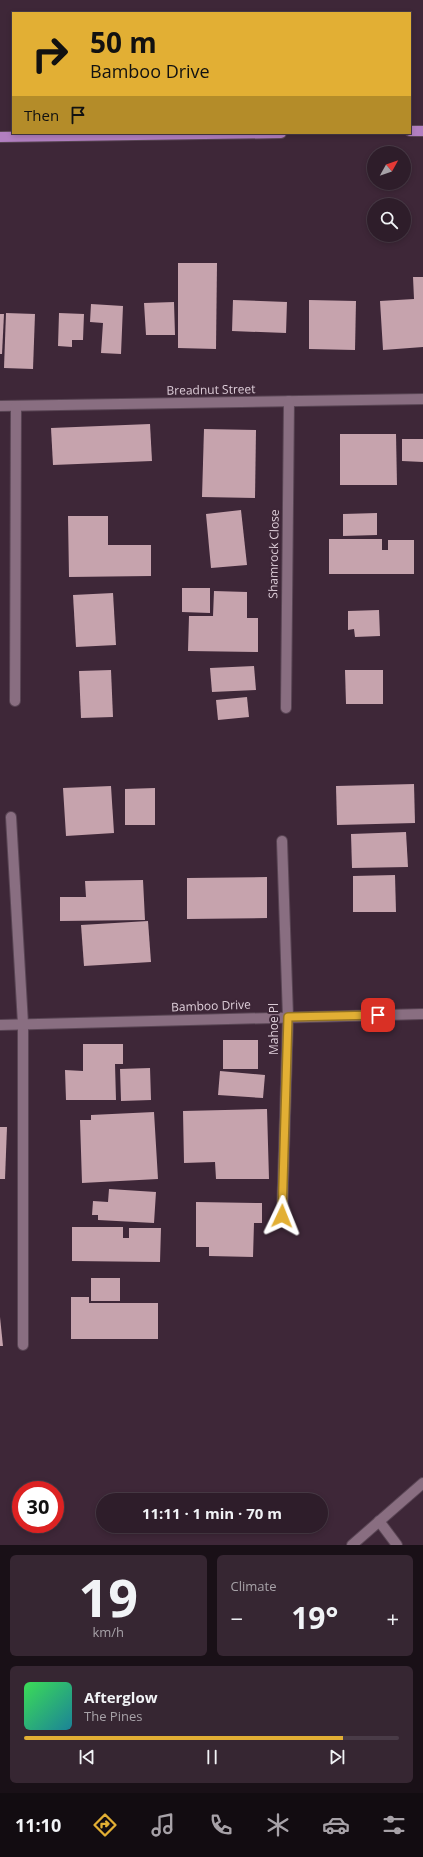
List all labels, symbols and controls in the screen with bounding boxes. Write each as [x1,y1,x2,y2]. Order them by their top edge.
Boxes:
text: 50 m [90,23,157,61]
icon: right [24,28,76,80]
text: Bamboo Drive [90,59,210,83]
icon: arrive [67,104,89,126]
text: Then [24,105,59,125]
north arrow [367,146,411,190]
map controls [367,146,411,242]
button: search [367,198,411,242]
street label: Breadnut Street [166,380,256,399]
street label: Shamrock Close [264,509,283,599]
street label: Bamboo Drive [171,996,251,1015]
pin [361,998,395,1032]
street label: Mahoe Pl [265,1003,282,1055]
icon: arrive [367,1004,389,1026]
position arrow [261,1195,303,1237]
speed limit sign: 30 [12,1481,64,1533]
text: 11:11 · 1 min · 70 m [142,1503,282,1523]
text: 19 [79,1561,138,1632]
text: Climate [231,1577,276,1595]
text: 19° [291,1597,338,1638]
text: − [231,1603,243,1633]
text: + [386,1603,399,1633]
text: km/h [92,1623,124,1641]
text: Afterglow [84,1687,158,1707]
text: The Pines [84,1707,142,1725]
icon: previous [76,1746,98,1768]
icon: pause [201,1746,223,1768]
icon: next [326,1746,348,1768]
icon: directions [91,1811,119,1839]
icon: music [149,1811,177,1839]
icon: phone [207,1811,235,1839]
icon: climate [264,1811,292,1839]
icon: car [322,1811,350,1839]
icon: filters [380,1811,408,1839]
text: 11:10 [15,1813,61,1837]

